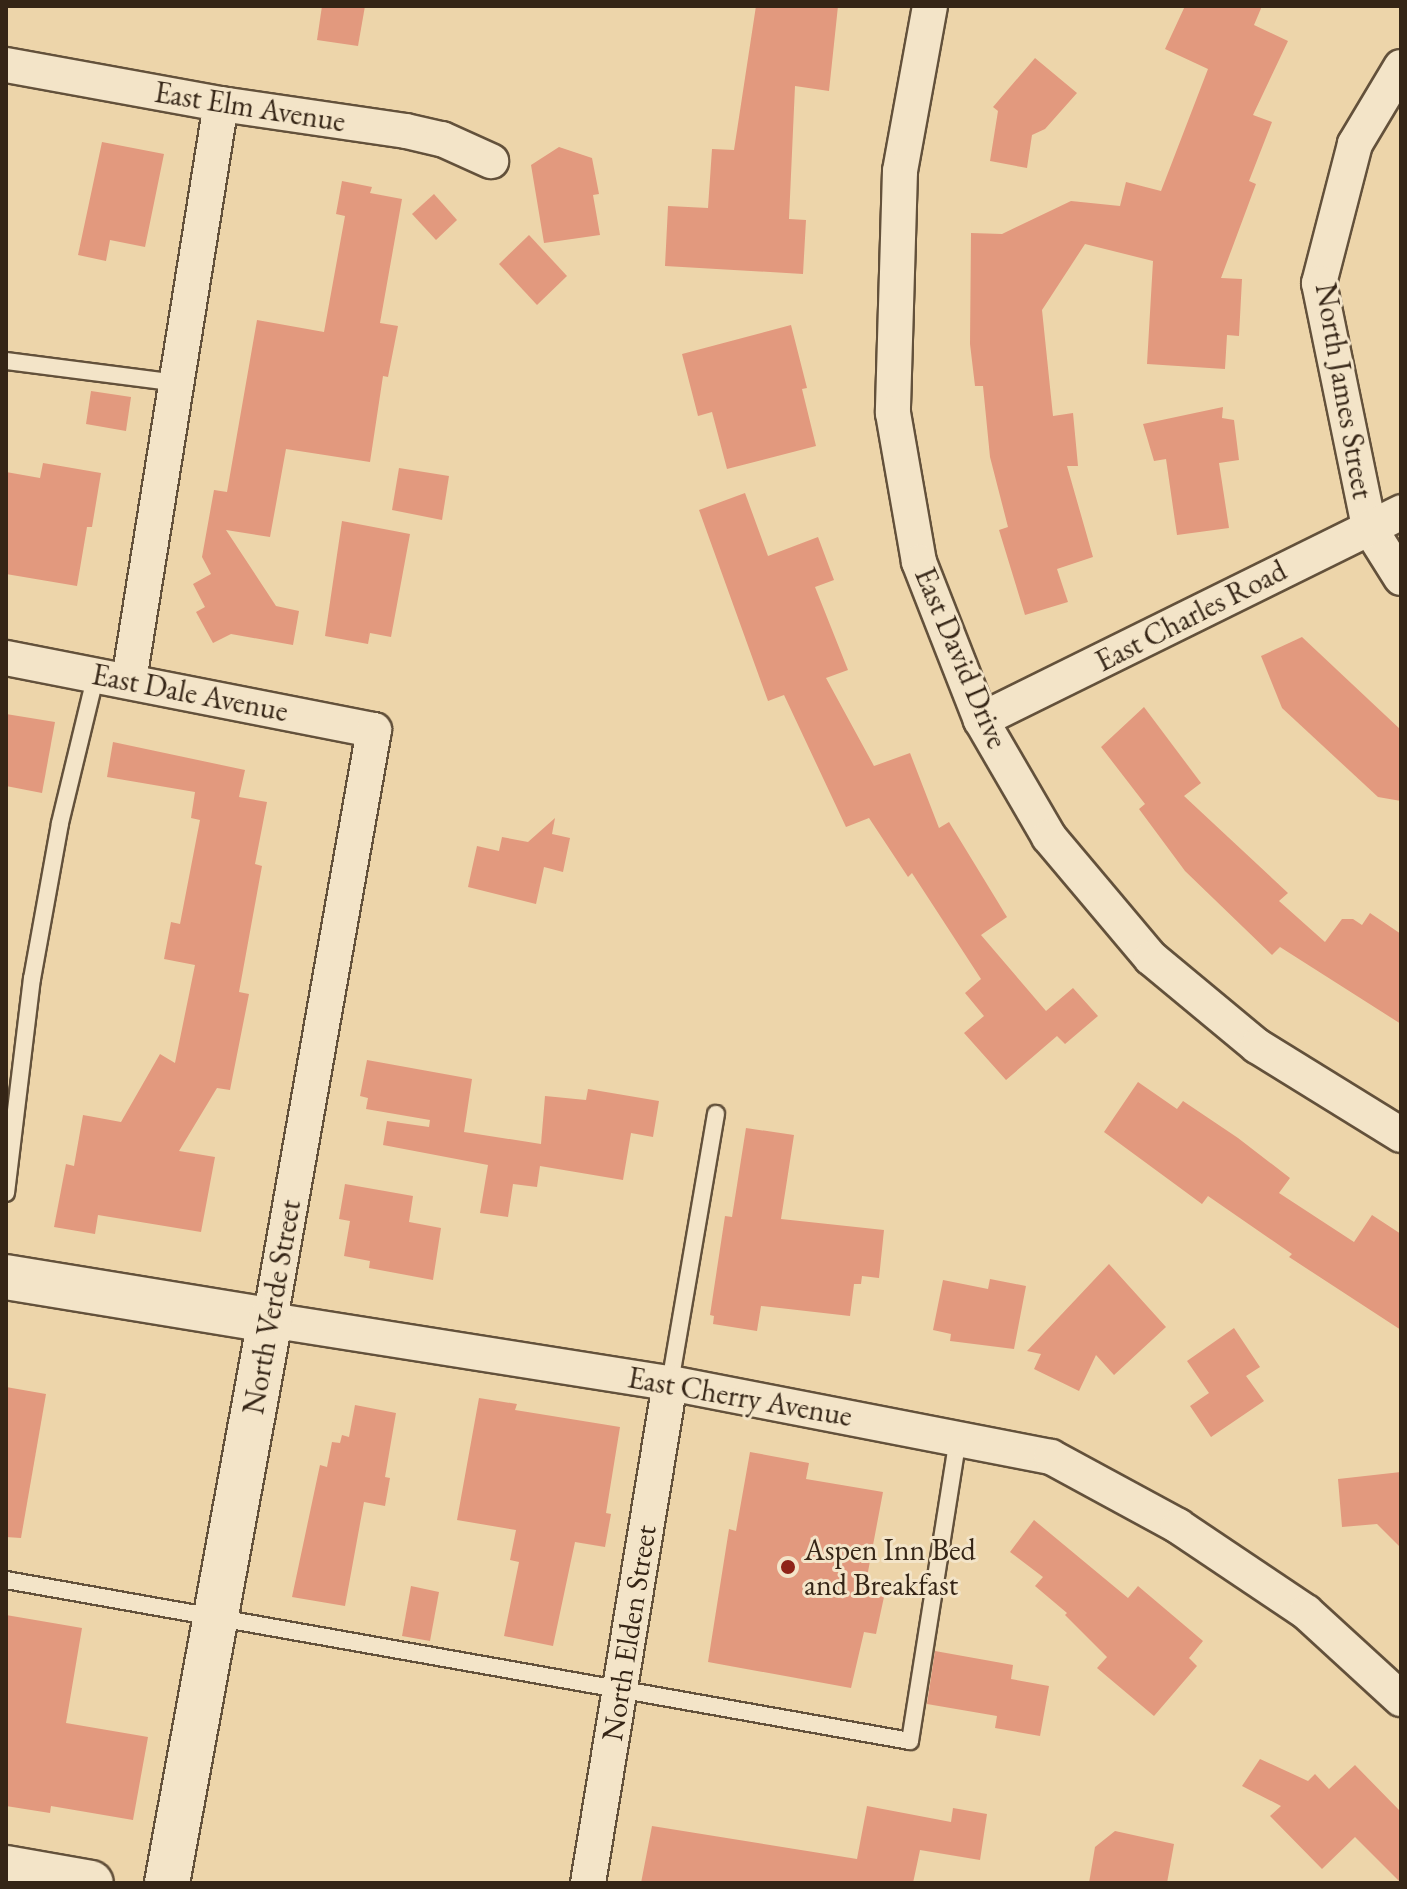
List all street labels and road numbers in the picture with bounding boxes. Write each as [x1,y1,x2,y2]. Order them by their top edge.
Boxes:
street label: East Elm Avenue [152,74,348,140]
street label: North James Street [1307,280,1381,502]
street label: East Charles Road [1090,552,1292,680]
street label: East David Drive [907,562,1015,754]
street label: East Dale Avenue [89,656,291,730]
street label: North Verde Street [235,1197,309,1417]
street label: East Cherry Avenue [625,1360,855,1434]
street label: North Elden Street [594,1522,664,1744]

